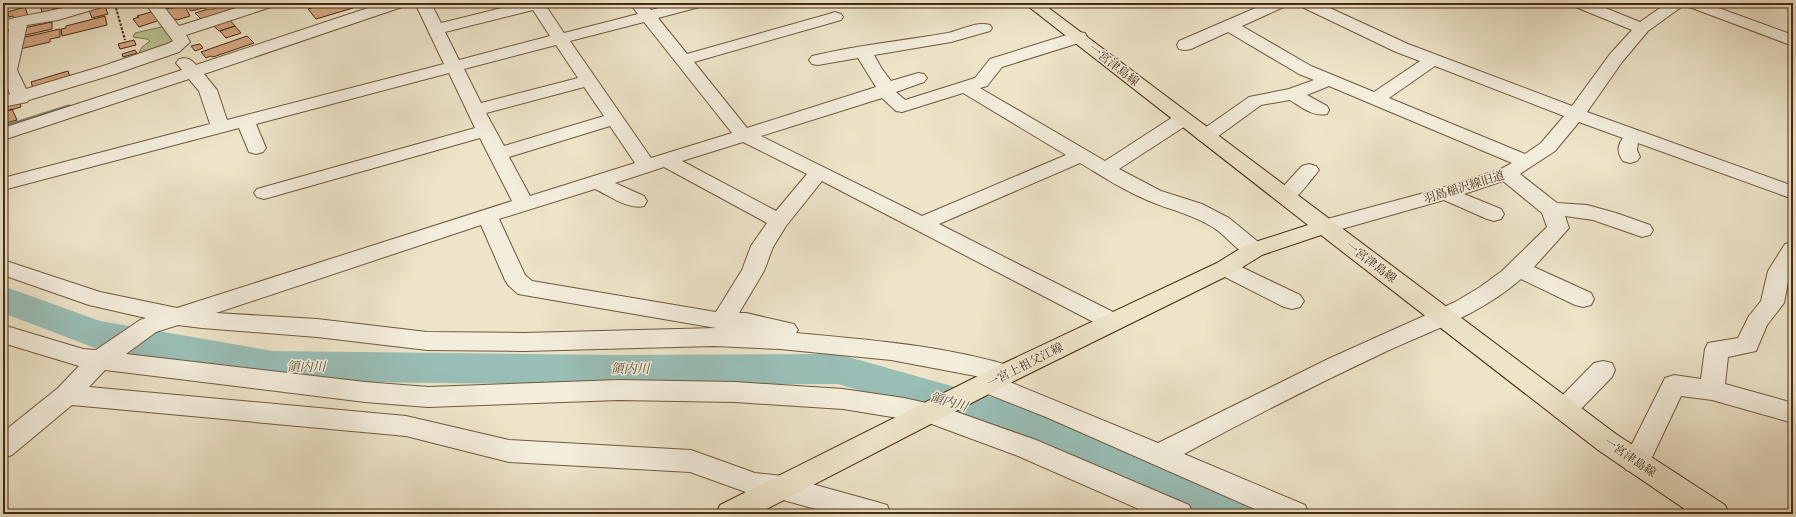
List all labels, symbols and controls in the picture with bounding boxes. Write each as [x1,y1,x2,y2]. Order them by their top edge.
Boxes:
street label: 一宮津島線 [1084,40,1143,91]
street label: 羽島稲沢線旧道 [1421,167,1507,209]
street label: 一宮津島線 [1341,238,1400,288]
street label: 一宮上祖父江線 [984,339,1067,393]
water label: 領内川 [286,359,327,377]
water label: 領内川 [610,361,651,379]
water label: 領内川 [927,389,972,417]
street label: 一宮津島線 [1600,434,1659,482]

